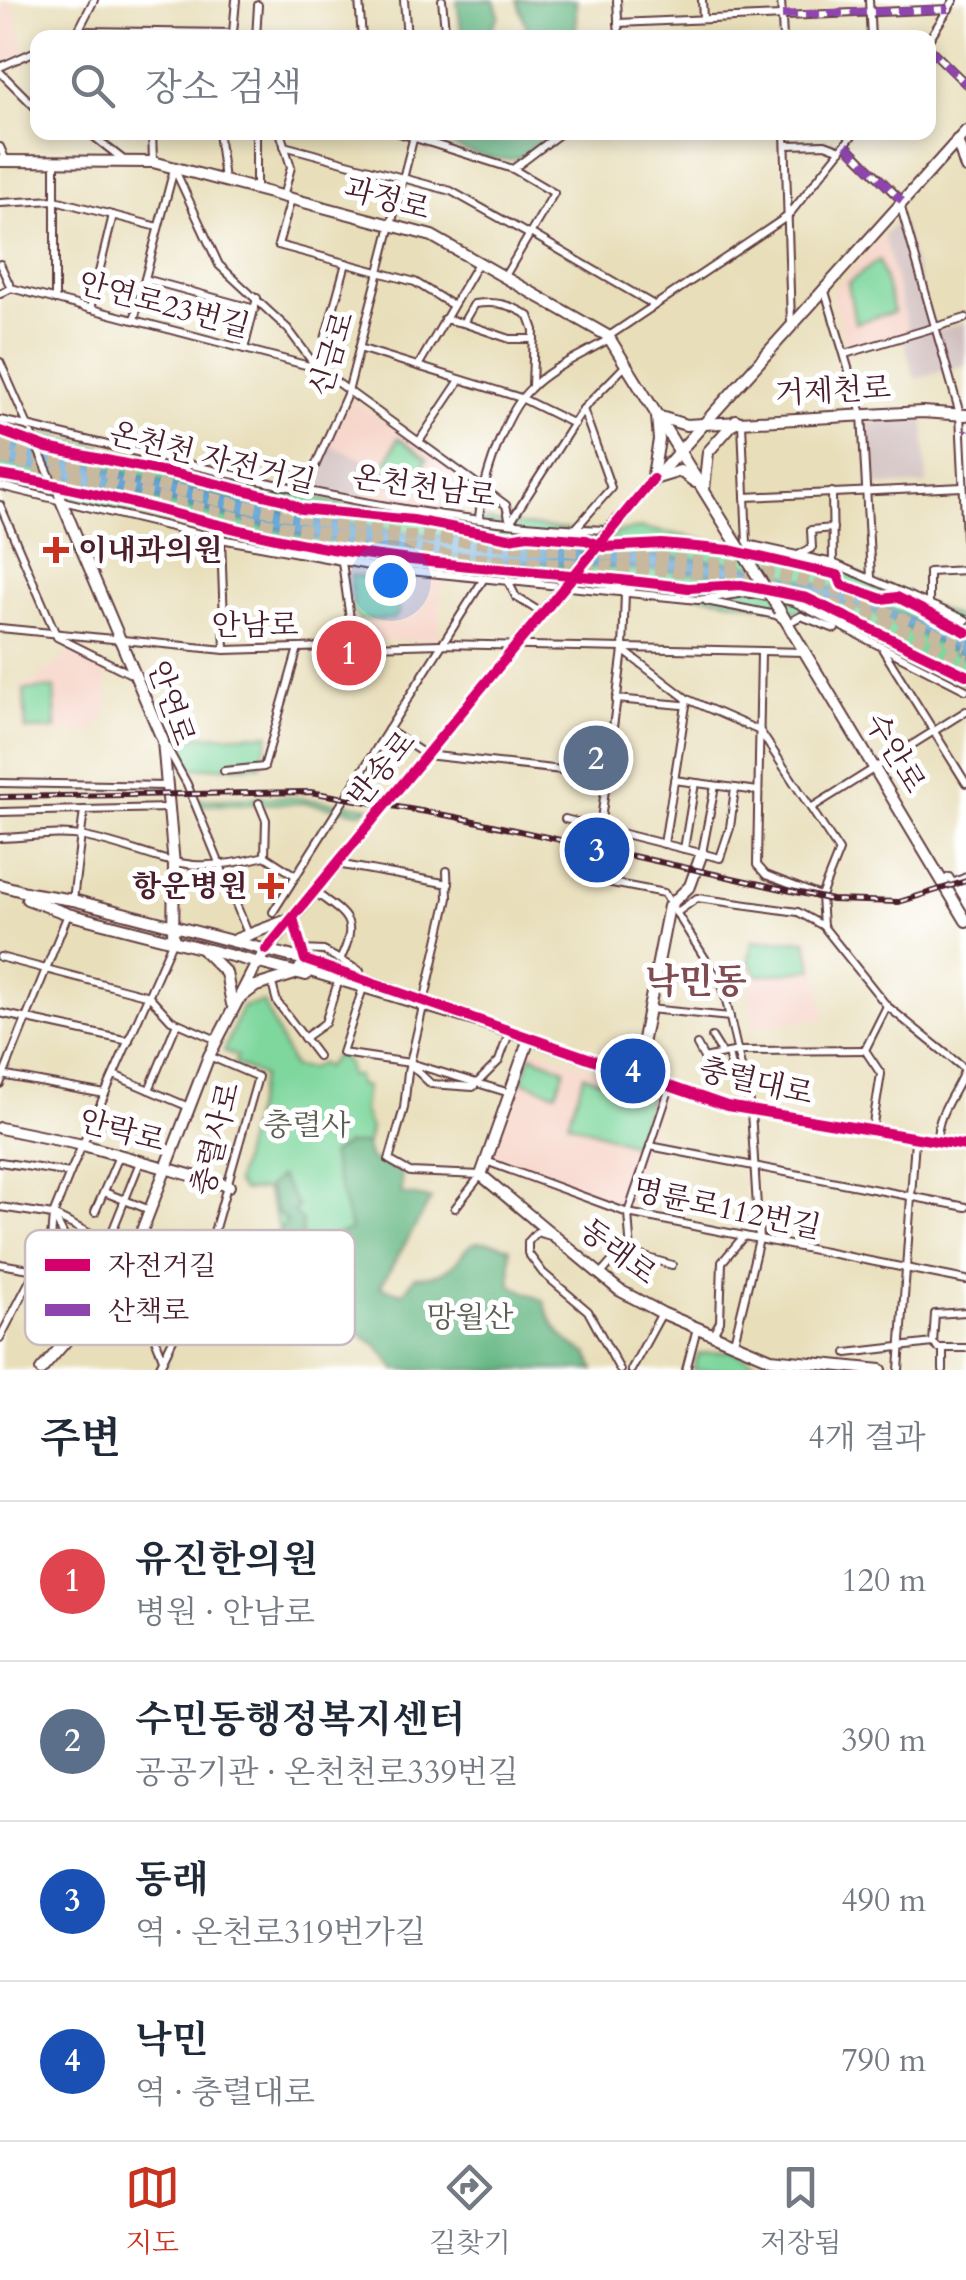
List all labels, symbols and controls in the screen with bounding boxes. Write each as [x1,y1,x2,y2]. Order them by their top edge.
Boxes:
search box [30,30,936,140]
icon: search [65,58,120,113]
text: 장소 검색 [145,62,302,114]
street label: 과정로 [340,168,434,230]
street label: 안연로23번길 [74,262,254,348]
street label: 신금로 [300,306,364,402]
street label: 거제천로 [774,367,892,415]
street label: 온천천 자전거길 [105,413,319,503]
street label: 온천천남로 [349,457,499,517]
place label: 이내과의원 [78,530,223,571]
marker: 이내과의원 [43,537,69,563]
your location [365,555,416,606]
street label: 안남로 [212,605,298,646]
pin: 1 [316,616,382,690]
street label: 안연로 [137,655,205,751]
street label: 수안로 [855,705,935,801]
pin: 2 [564,720,628,796]
street label: 반송로 [339,722,425,816]
pin: 3 [564,812,630,888]
place label: 항운병원 [132,866,248,907]
marker: 항운병원 [258,873,284,899]
district label: 낙민동 [645,958,747,1006]
pin: 4 [600,1034,666,1108]
street label: 충렬대로 [695,1049,817,1115]
street label: 충렬사로 [182,1078,250,1200]
street label: 안락로 [75,1100,169,1162]
park label: 충렬사 [264,1105,350,1146]
street label: 명륜로112번길 [629,1169,825,1249]
street label: 동래로 [571,1209,665,1295]
legend [25,1230,355,1345]
text: 자전거길 [108,1247,216,1285]
text: 산책로 [108,1292,189,1330]
park label: 망월산 [427,1297,513,1338]
text: 주변 [40,1410,121,1467]
text: 4개 결과 [808,1416,926,1460]
text: 유진한의원 [135,1534,319,1586]
text: 1 [64,1559,81,1603]
text: 120 m [841,1559,926,1603]
text: 병원 · 안남로 [135,1591,315,1635]
text: 수민동행정복지센터 [135,1694,465,1746]
text: 2 [64,1719,81,1763]
text: 390 m [841,1719,926,1763]
text: 공공기관 · 온천천로339번길 [135,1751,519,1795]
text: 동래 [135,1854,208,1906]
text: 3 [64,1879,81,1923]
text: 490 m [841,1879,926,1923]
text: 역 · 온천로319번가길 [135,1911,426,1955]
text: 낙민 [135,2014,208,2066]
text: 4 [64,2039,81,2083]
text: 790 m [841,2039,926,2083]
text: 역 · 충렬대로 [135,2071,315,2115]
tab: 지도 [125,2160,180,2262]
tab: 길찾기 [429,2160,511,2262]
tab: 저장됨 [760,2160,841,2262]

